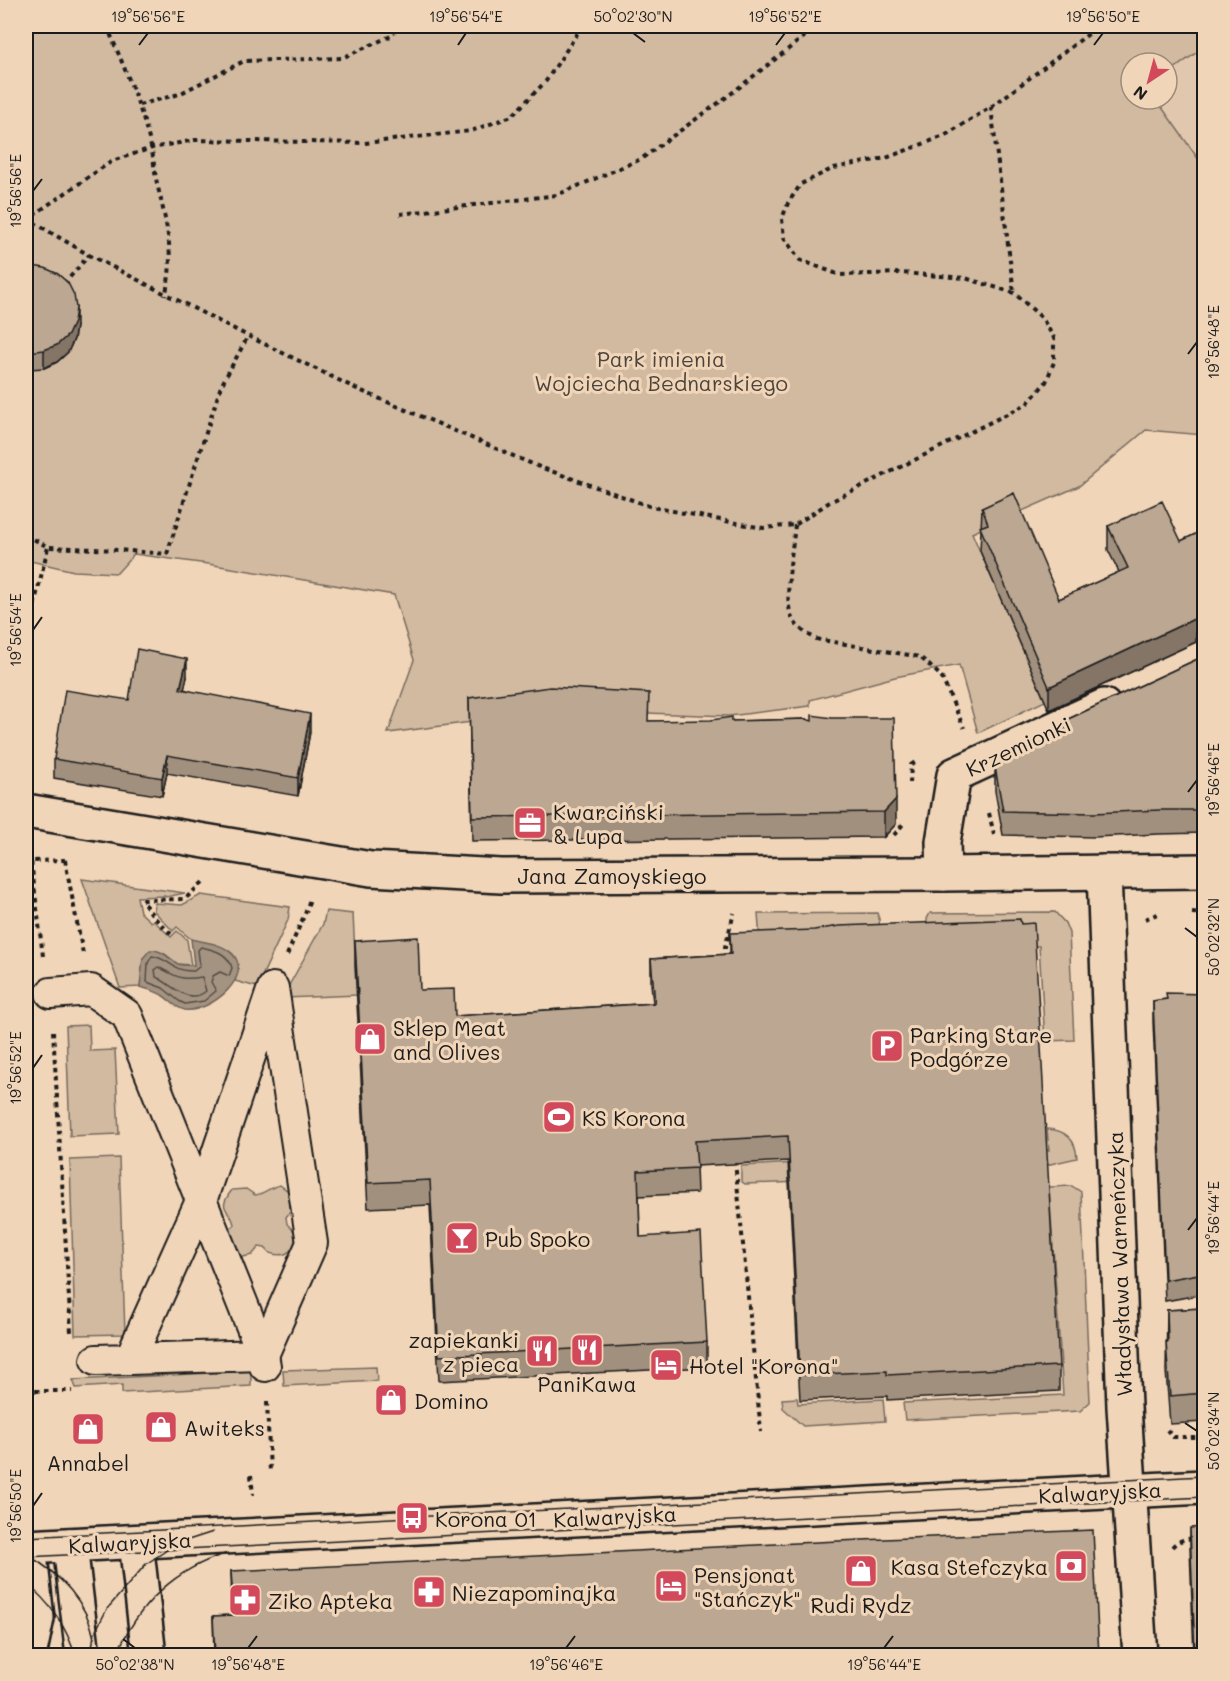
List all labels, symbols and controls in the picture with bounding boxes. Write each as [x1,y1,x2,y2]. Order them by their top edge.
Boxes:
text: 19°56'56"E [111,6,185,26]
text: 19°56'54"E [429,6,503,26]
text: 50°02'30"N [593,6,673,26]
text: 19°56'52"E [748,6,822,26]
text: 19°56'50"E [1066,6,1141,26]
north arrow [1119,51,1179,111]
text: N [1129,81,1151,106]
text: 19°56'56"E [5,154,25,228]
text: 19°56'48"E [1203,304,1223,379]
park label: Park imienia Wojciecha Bednarskiego [534,345,788,396]
text: 19°56'54"E [5,593,25,667]
street label: Krzemionki [961,710,1075,782]
text: 19°56'46"E [1203,742,1223,817]
place label: Kwarciński & Lupa [553,798,664,849]
office icon: Kwarciński & Lupa [512,805,548,841]
street label: Jana Zamoyskiego [518,862,706,889]
text: 50°02'32"N [1203,898,1223,976]
place label: Sklep Meat and Olives [393,1014,506,1065]
shop icon: Sklep Meat and Olives [352,1021,388,1057]
place label: Parking Stare Podgórze [910,1021,1052,1072]
parking icon: Parking Stare Podgórze [869,1028,905,1064]
text: 19°56'52"E [5,1031,25,1105]
sports icon: KS Korona [541,1099,577,1135]
place label: KS Korona [582,1104,686,1131]
street label: Władysława Warneńczyka [1101,1131,1137,1397]
text: 19°56'44"E [1203,1181,1223,1255]
bar icon: Pub Spoko [444,1220,480,1256]
place label: Pub Spoko [485,1225,590,1252]
place label: zapiekanki z pieca [408,1326,519,1377]
restaurant icon: PaniKawa [569,1332,605,1368]
restaurant icon: zapiekanki z pieca [524,1333,560,1369]
hotel icon: Hotel "Korona" [648,1347,684,1383]
place label: Hotel "Korona" [689,1352,838,1379]
place label: PaniKawa [537,1370,637,1397]
shop icon: Domino [373,1382,409,1418]
place label: Domino [414,1387,488,1414]
text: 50°02'34"N [1203,1392,1223,1470]
shop icon: Awiteks [143,1409,179,1445]
shop icon: Annabel [70,1411,106,1447]
place label: Awiteks [184,1414,265,1441]
place label: Annabel [47,1449,129,1476]
text: 19°56'50"E [5,1468,25,1543]
street label: Kalwaryjska [1038,1475,1162,1509]
street label: Kalwaryjska [553,1499,677,1533]
bus stop icon: Korona 01 [394,1500,430,1536]
place label: Korona 01 [435,1505,537,1532]
street label: Kalwaryjska [68,1525,192,1559]
bank icon: Kasa Stefczyka [1053,1548,1089,1584]
shop icon: Rudi Rydz [843,1553,879,1589]
place label: Kasa Stefczyka [891,1553,1048,1580]
place label: Pensjonat "Stańczyk" [694,1561,801,1612]
hotel icon: Pensjonat "Stańczyk" [653,1568,689,1604]
pharmacy icon: Niezapominajka [411,1574,447,1610]
place label: Niezapominajka [452,1579,616,1606]
pharmacy icon: Ziko Apteka [227,1582,263,1618]
place label: Ziko Apteka [268,1587,393,1614]
place label: Rudi Rydz [811,1591,911,1618]
text: 50°02'38"N [96,1654,174,1674]
text: 19°56'48"E [211,1654,286,1674]
text: 19°56'46"E [529,1654,604,1674]
text: 19°56'44"E [847,1654,921,1674]

